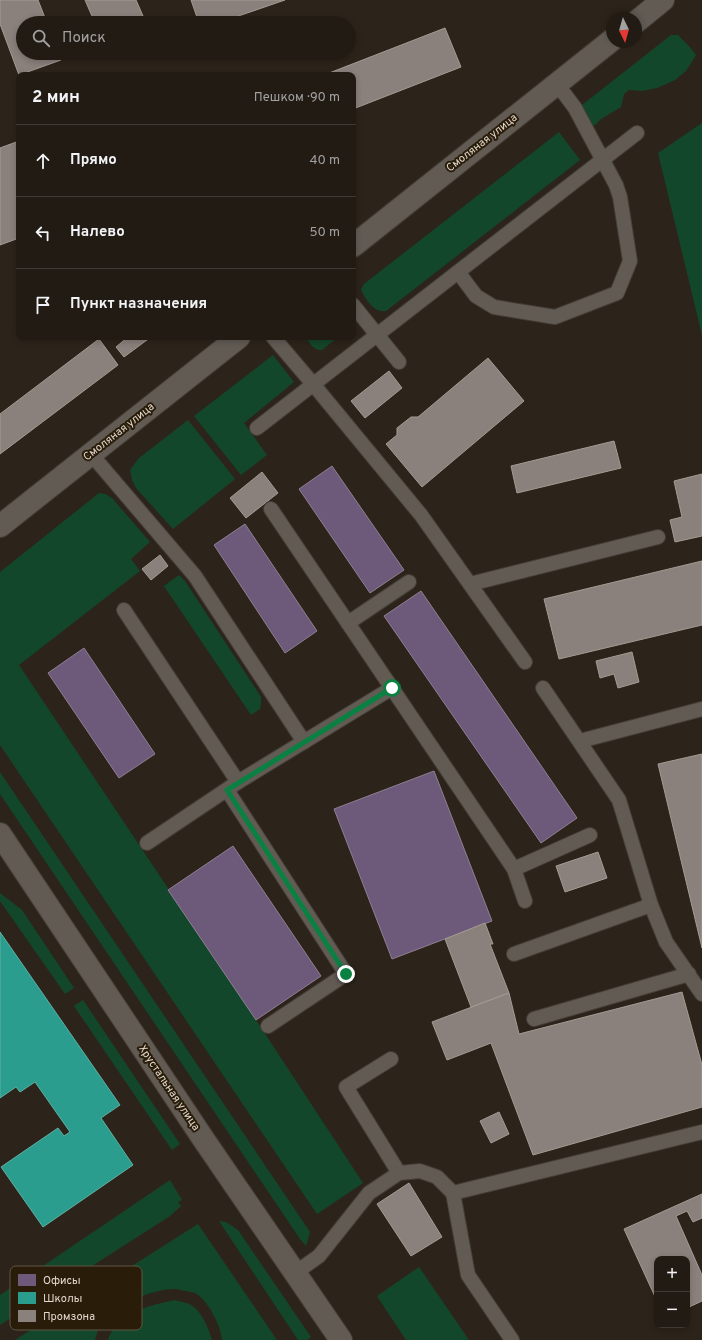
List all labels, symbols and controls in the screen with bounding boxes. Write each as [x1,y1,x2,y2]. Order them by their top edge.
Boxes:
north arrow [606,12,642,48]
search box [16,16,356,60]
icon: search [30,27,52,49]
text: Поиск [62,29,106,48]
text: 2 мин [32,87,80,109]
text: Пешком · 90 m [254,90,340,106]
street label: Смоляная улица [444,111,521,175]
icon: ahead [32,150,54,172]
text: Прямо [70,151,117,170]
text: 40 m [310,153,340,169]
icon: left [32,222,54,244]
text: Налево [70,223,125,242]
text: 50 m [310,225,340,241]
icon: arrive [32,294,54,316]
text: Пункт назначения [70,295,207,314]
street label: Смоляная улица [81,400,158,464]
route start [383,679,401,697]
route end [337,965,355,983]
street label: Хрустальная улица [135,1042,203,1134]
map controls [654,1256,690,1328]
button: + [654,1256,690,1292]
legend [10,1266,142,1330]
text: Офисы [43,1274,81,1288]
text: Школы [43,1292,82,1306]
button: − [654,1292,690,1328]
text: Промзона [43,1310,95,1324]

